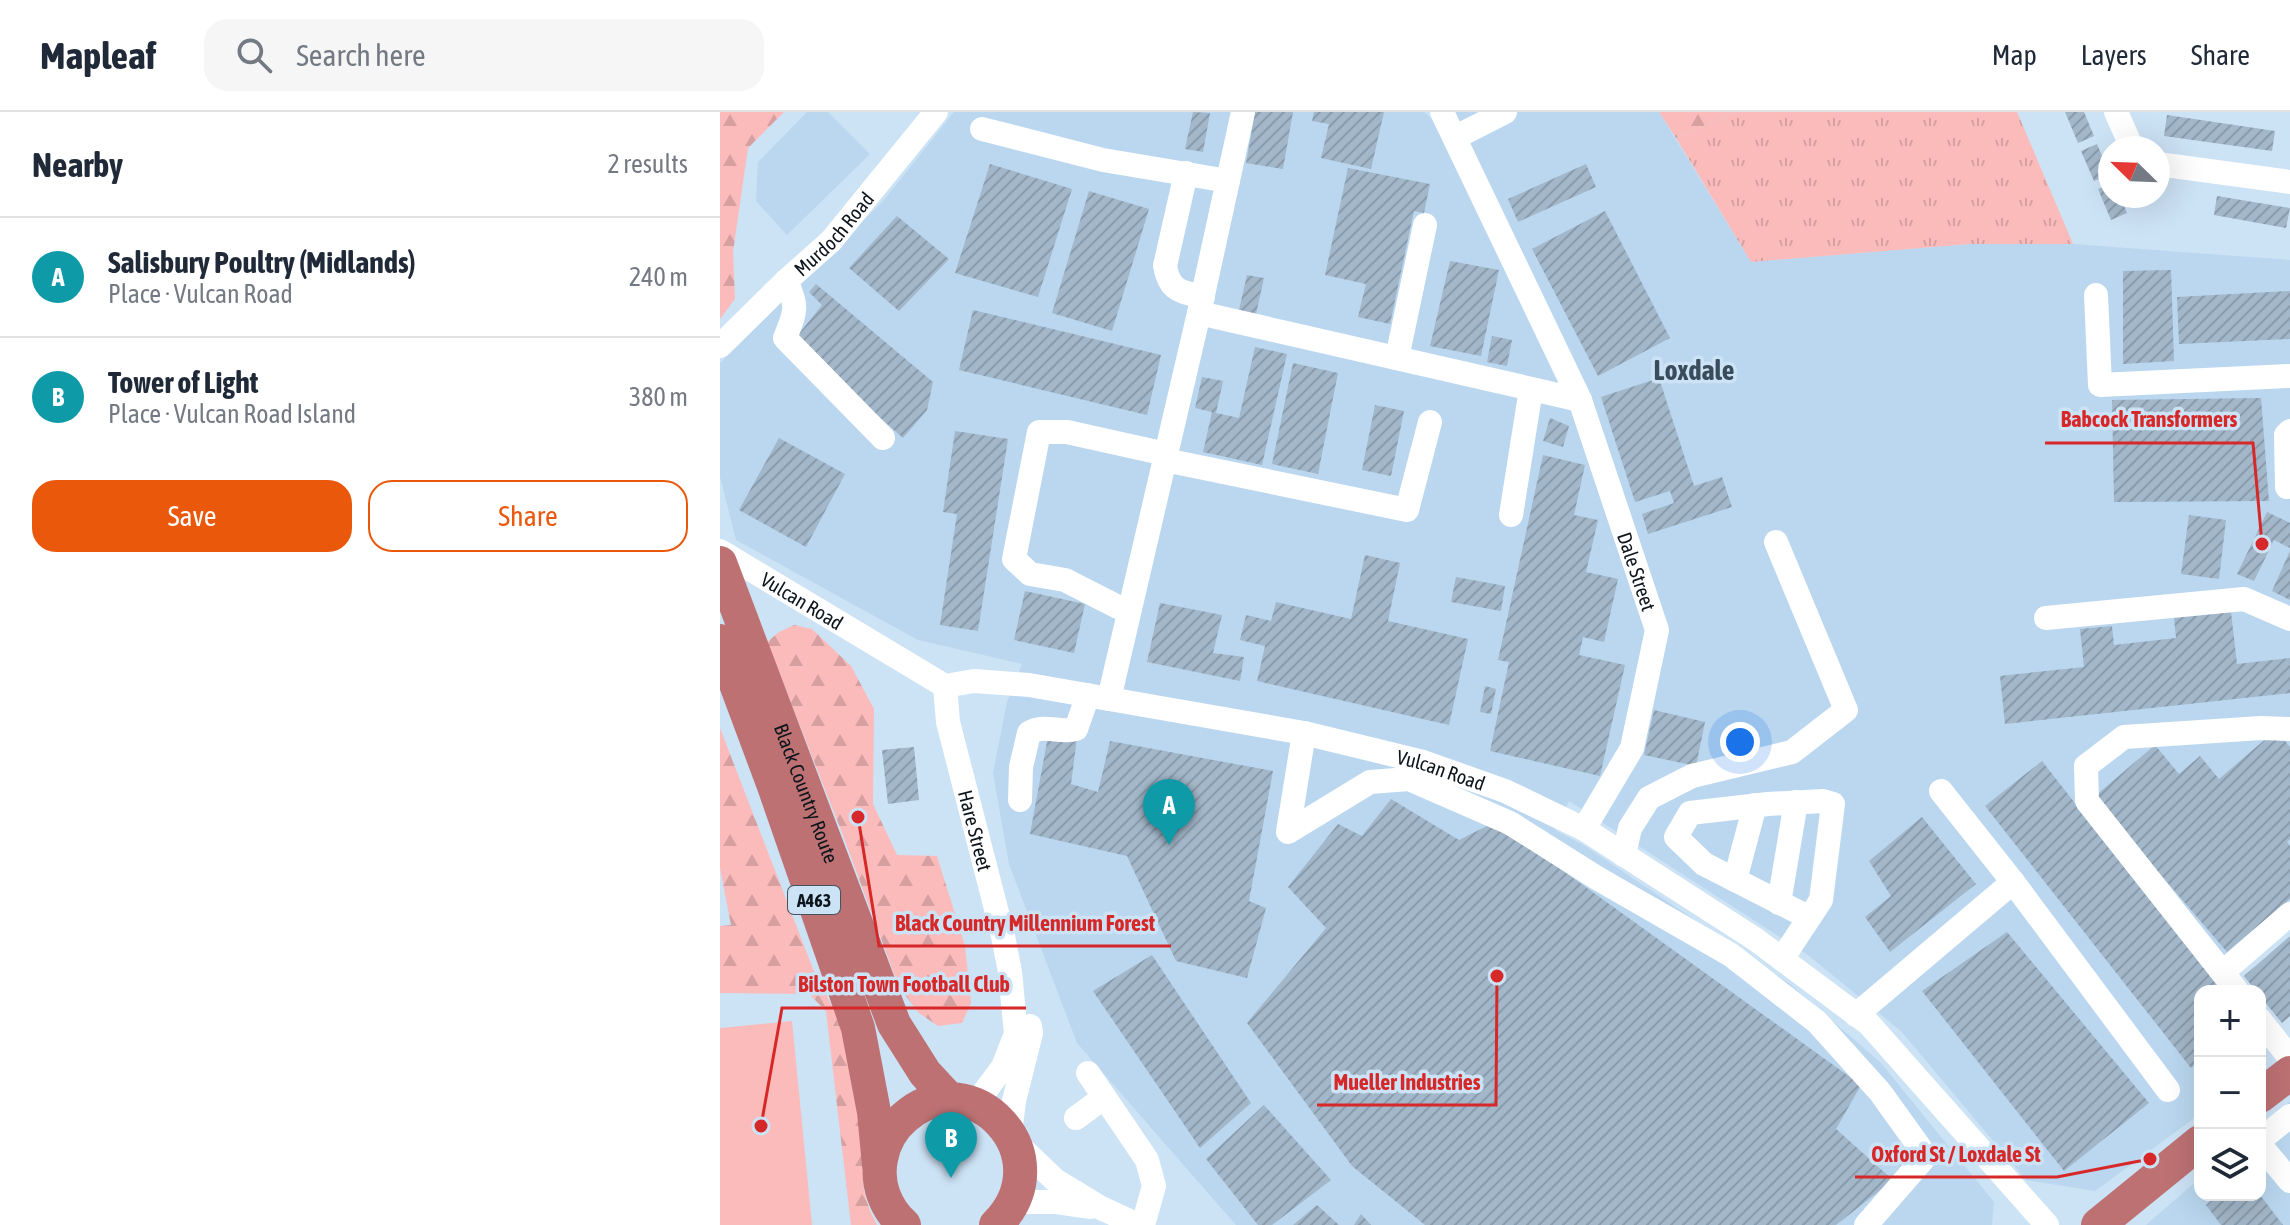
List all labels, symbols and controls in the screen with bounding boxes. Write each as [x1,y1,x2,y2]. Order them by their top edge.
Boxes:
search box [204,19,764,91]
icon: search [232,33,276,77]
text: Mapleaf [40,34,156,77]
text: Search here [296,38,426,72]
text: Map [1992,39,2037,71]
text: Layers [2081,39,2147,71]
text: Share [2191,39,2250,71]
north arrow [2098,136,2170,208]
text: Nearby [32,145,123,184]
text: 2 results [607,149,688,179]
street label: Murdoch Road [789,187,878,280]
text: Salisbury Poultry (Midlands) [108,245,416,279]
text: A [52,262,64,292]
text: 240 m [629,262,688,292]
text: Place · Vulcan Road [108,279,293,309]
district label: Loxdale [1654,354,1734,386]
text: Tower of Light [108,365,258,399]
text: B [52,382,64,412]
text: 380 m [629,382,688,412]
callout: Babcock Transformers [2045,397,2253,443]
text: Place · Vulcan Road Island [108,399,356,429]
text: Babcock Transformers [2061,406,2237,432]
button: Save [32,480,352,552]
button: Share [368,480,688,552]
street label: Dale Street [1614,529,1661,614]
street label: Vulcan Road [757,567,848,634]
street label: Black Country Route [770,720,844,866]
your location [1720,722,1760,762]
street label: Vulcan Road [1395,745,1488,795]
pin: A [1143,779,1195,845]
street label: Hare Street [954,787,997,873]
road number: A463 [788,886,840,914]
callout: Black Country Millennium Forest [879,900,1171,946]
text: Black Country Millennium Forest [895,910,1156,936]
callout: Bilston Town Football Club [782,962,1026,1008]
text: Bilston Town Football Club [798,971,1010,997]
map controls [2194,985,2266,1201]
button: + [2194,985,2266,1057]
button: − [2194,1057,2266,1129]
callout: Mueller Industries [1317,1059,1496,1105]
text: Mueller Industries [1333,1069,1481,1095]
pin: B [925,1112,977,1178]
button: layers [2194,1129,2266,1201]
callout: Oxford St / Loxdale St [1855,1131,2057,1177]
text: Oxford St / Loxdale St [1871,1141,2041,1167]

